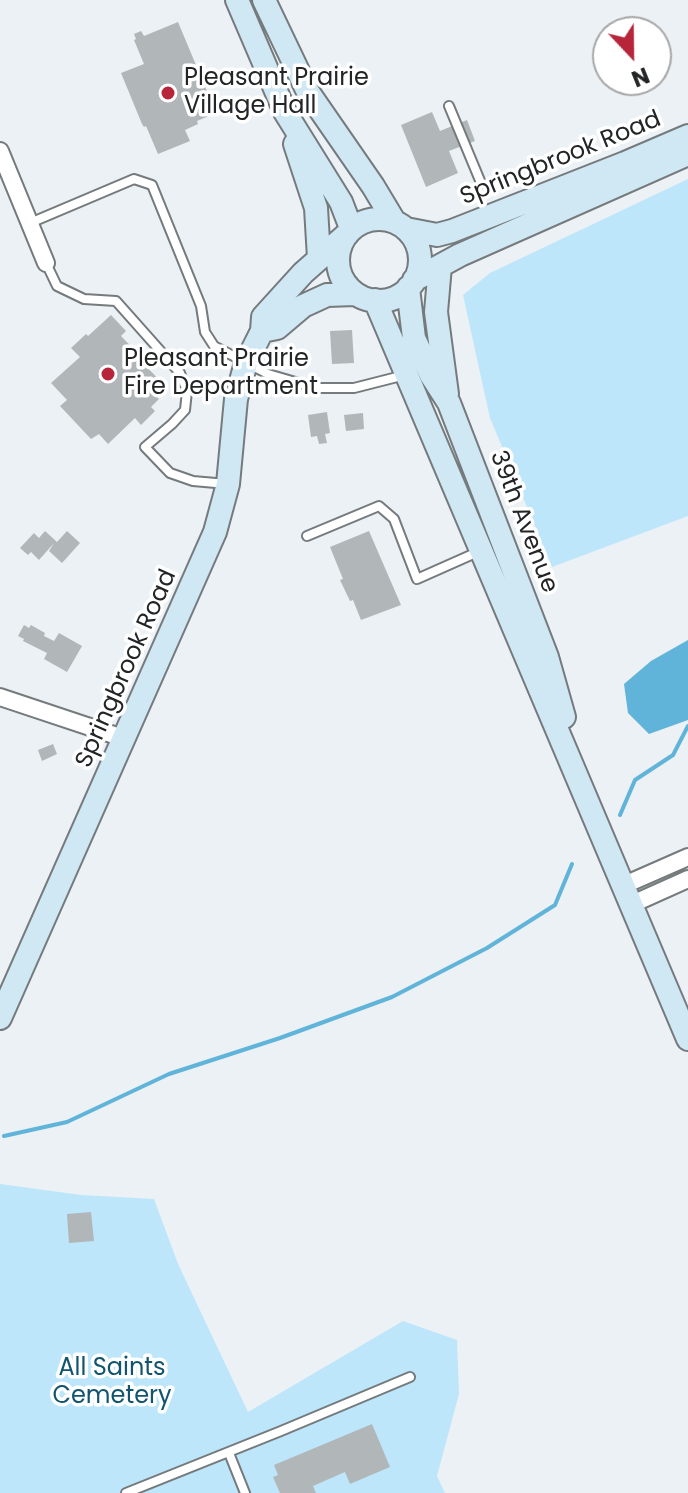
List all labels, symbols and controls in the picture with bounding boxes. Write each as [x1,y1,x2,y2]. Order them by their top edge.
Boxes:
north arrow [592,16,672,96]
text: N [627,59,654,94]
place label: Pleasant Prairie Village Hall [184,65,369,121]
marker: Pleasant Prairie Village Hall [159,84,177,102]
street label: Springbrook Road [456,106,666,212]
place label: Pleasant Prairie Fire Department [124,346,318,402]
marker: Pleasant Prairie Fire Department [99,365,117,383]
street label: 39th Avenue [483,447,563,597]
street label: Springbrook Road [70,565,184,773]
park label: All Saints Cemetery [52,1355,172,1411]

